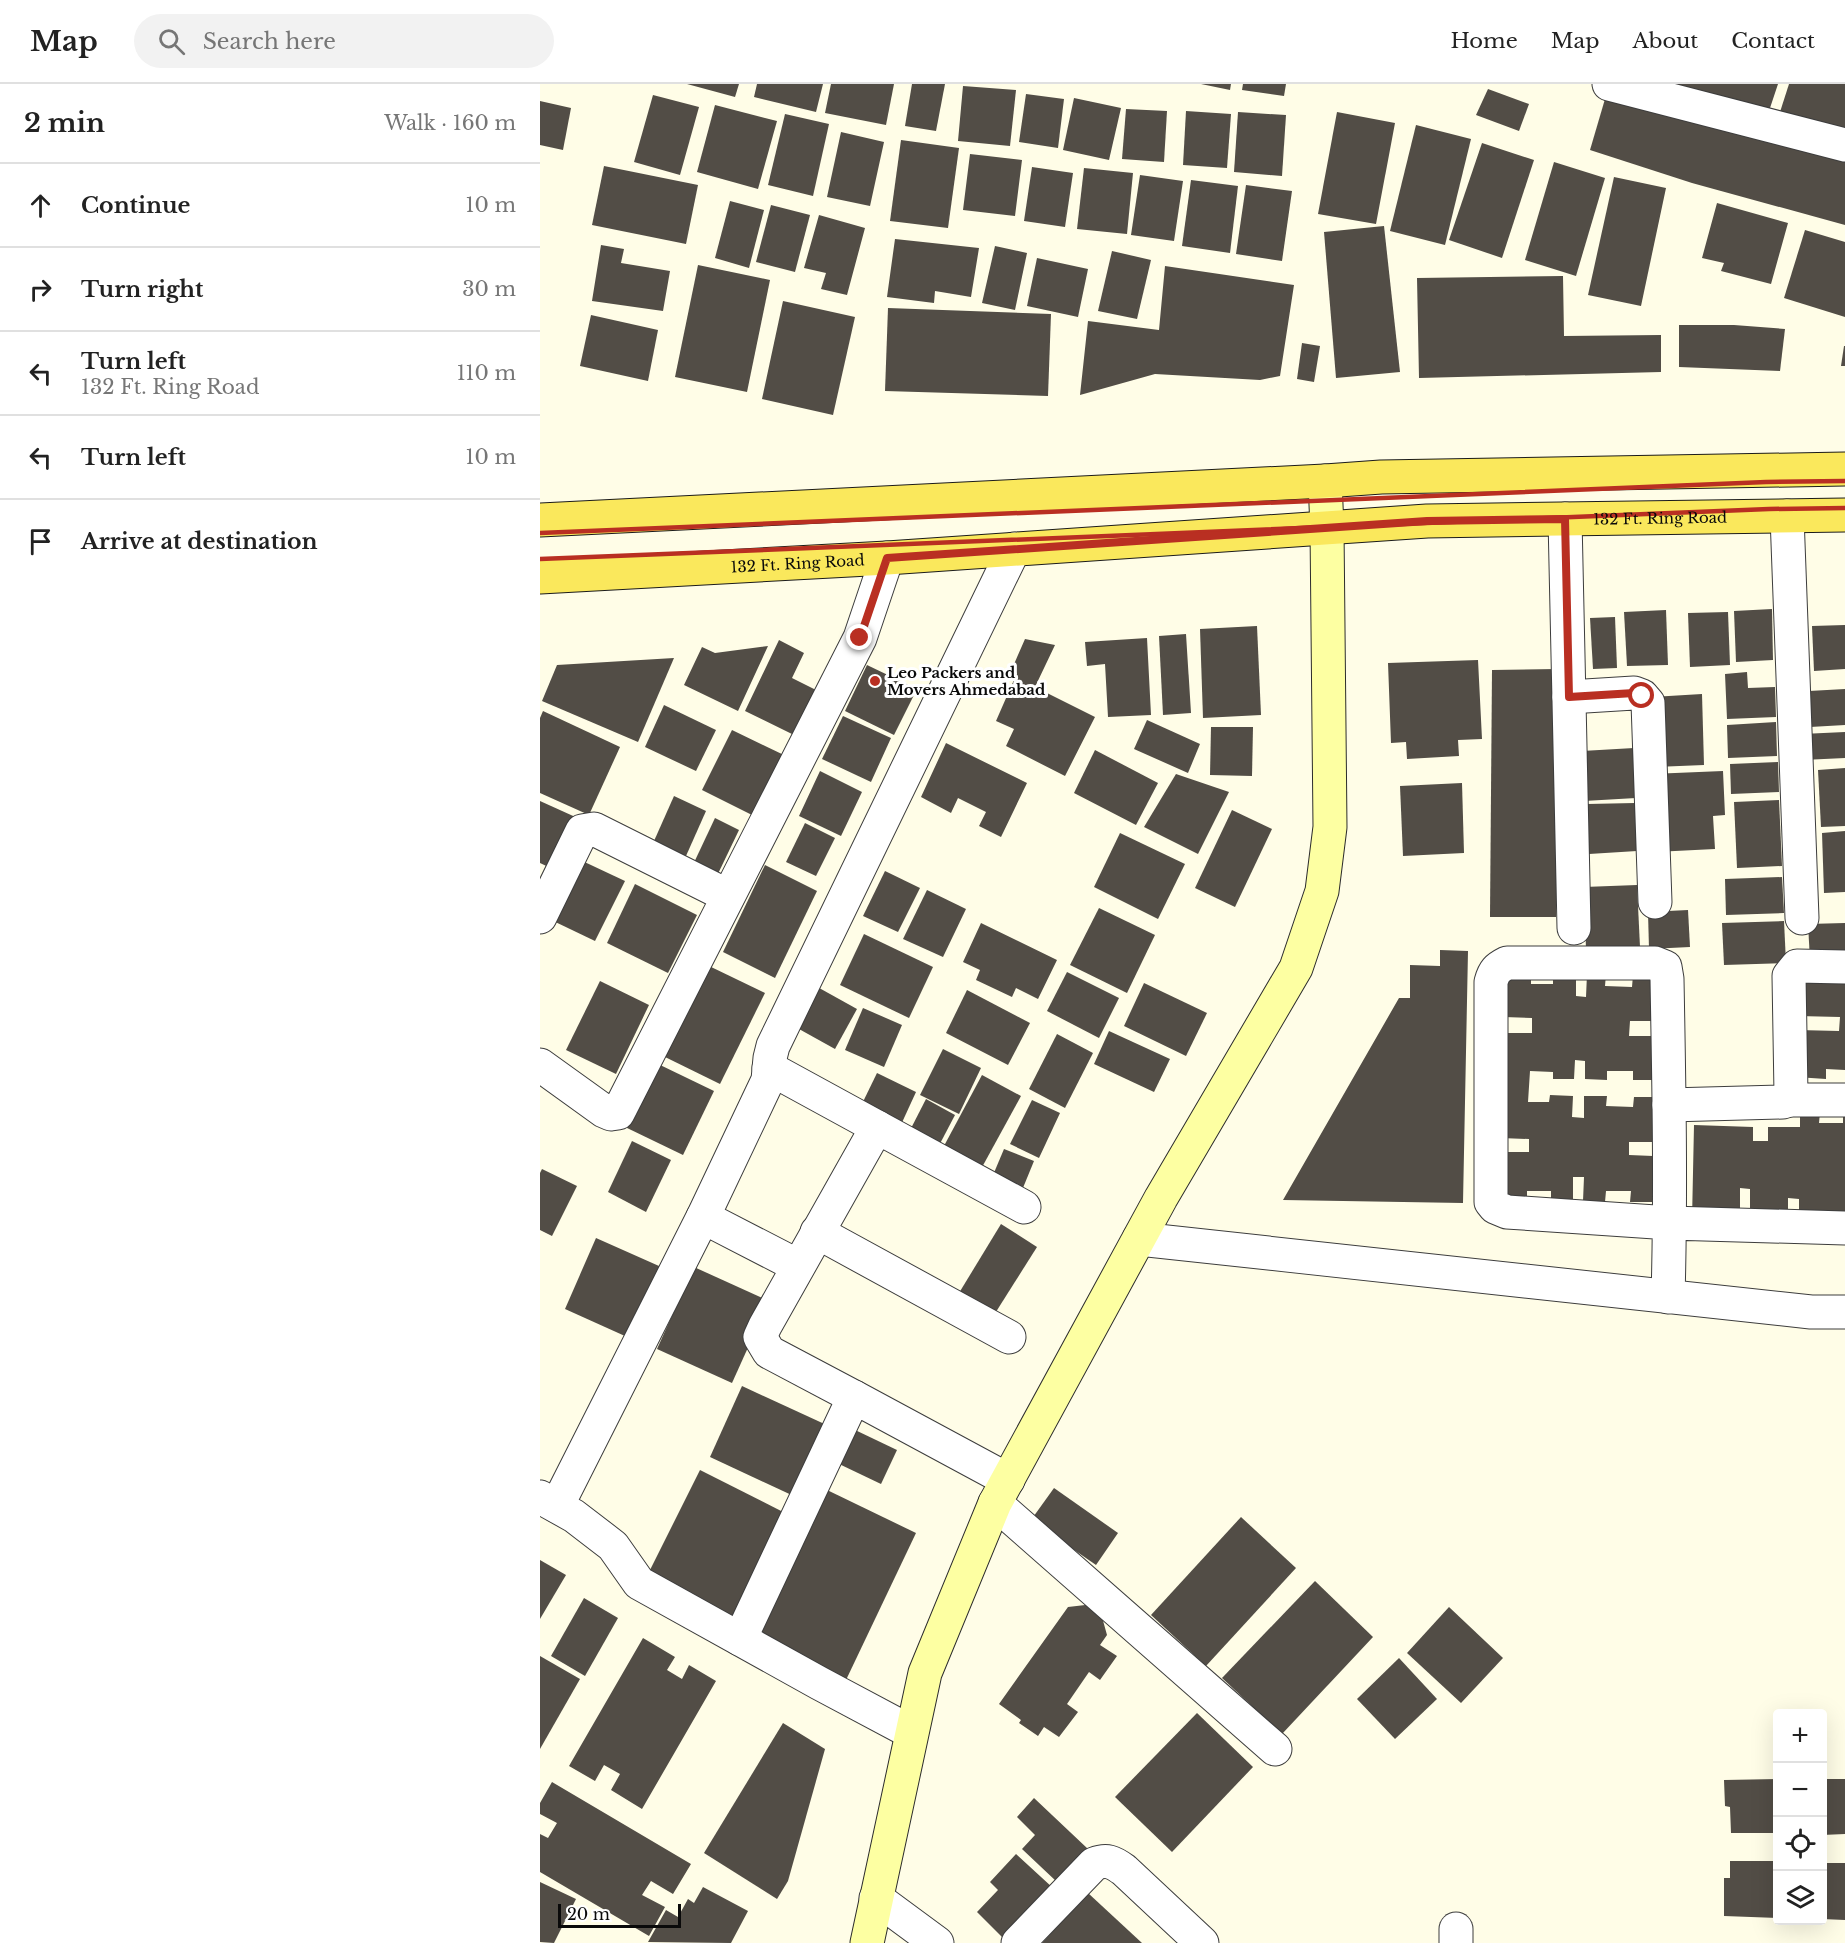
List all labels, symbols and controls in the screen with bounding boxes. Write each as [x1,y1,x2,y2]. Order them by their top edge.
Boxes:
search box [134,14,554,68]
text: Map [30,24,98,59]
icon: search [155,25,188,58]
text: Search here [203,28,336,55]
text: Home [1451,28,1518,54]
text: Map [1551,28,1599,54]
text: About [1632,28,1698,54]
text: Contact [1731,28,1815,54]
text: 2 min [24,107,105,139]
text: Walk · 160 m [384,111,516,135]
icon: ahead [24,189,57,222]
text: Continue [81,192,190,219]
text: 10 m [466,193,516,217]
icon: right [24,273,57,306]
text: Turn right [81,276,203,303]
text: 30 m [462,277,516,301]
text: Turn left [81,348,186,375]
icon: left [24,357,57,390]
text: 110 m [457,361,516,385]
text: 132 Ft. Ring Road [81,375,259,399]
icon: left [24,441,57,474]
text: Turn left [81,444,186,471]
text: 10 m [466,445,516,469]
street label: 132 Ft. Ring Road [1593,507,1727,528]
icon: arrive [24,525,57,558]
text: Arrive at destination [81,528,318,555]
street label: 132 Ft. Ring Road [730,550,865,576]
route end [846,624,872,650]
place label: Leo Packers and Movers Ahmedabad [887,663,1046,699]
marker: Leo Packers and Movers Ahmedabad [868,674,882,688]
route start [1628,682,1654,708]
map controls [1773,1709,1827,1925]
button: + [1773,1709,1827,1763]
button: − [1773,1763,1827,1817]
button: locate [1773,1817,1827,1871]
button: layers [1773,1871,1827,1925]
scale bar [558,1901,681,1928]
text: 20 m [567,1904,610,1924]

